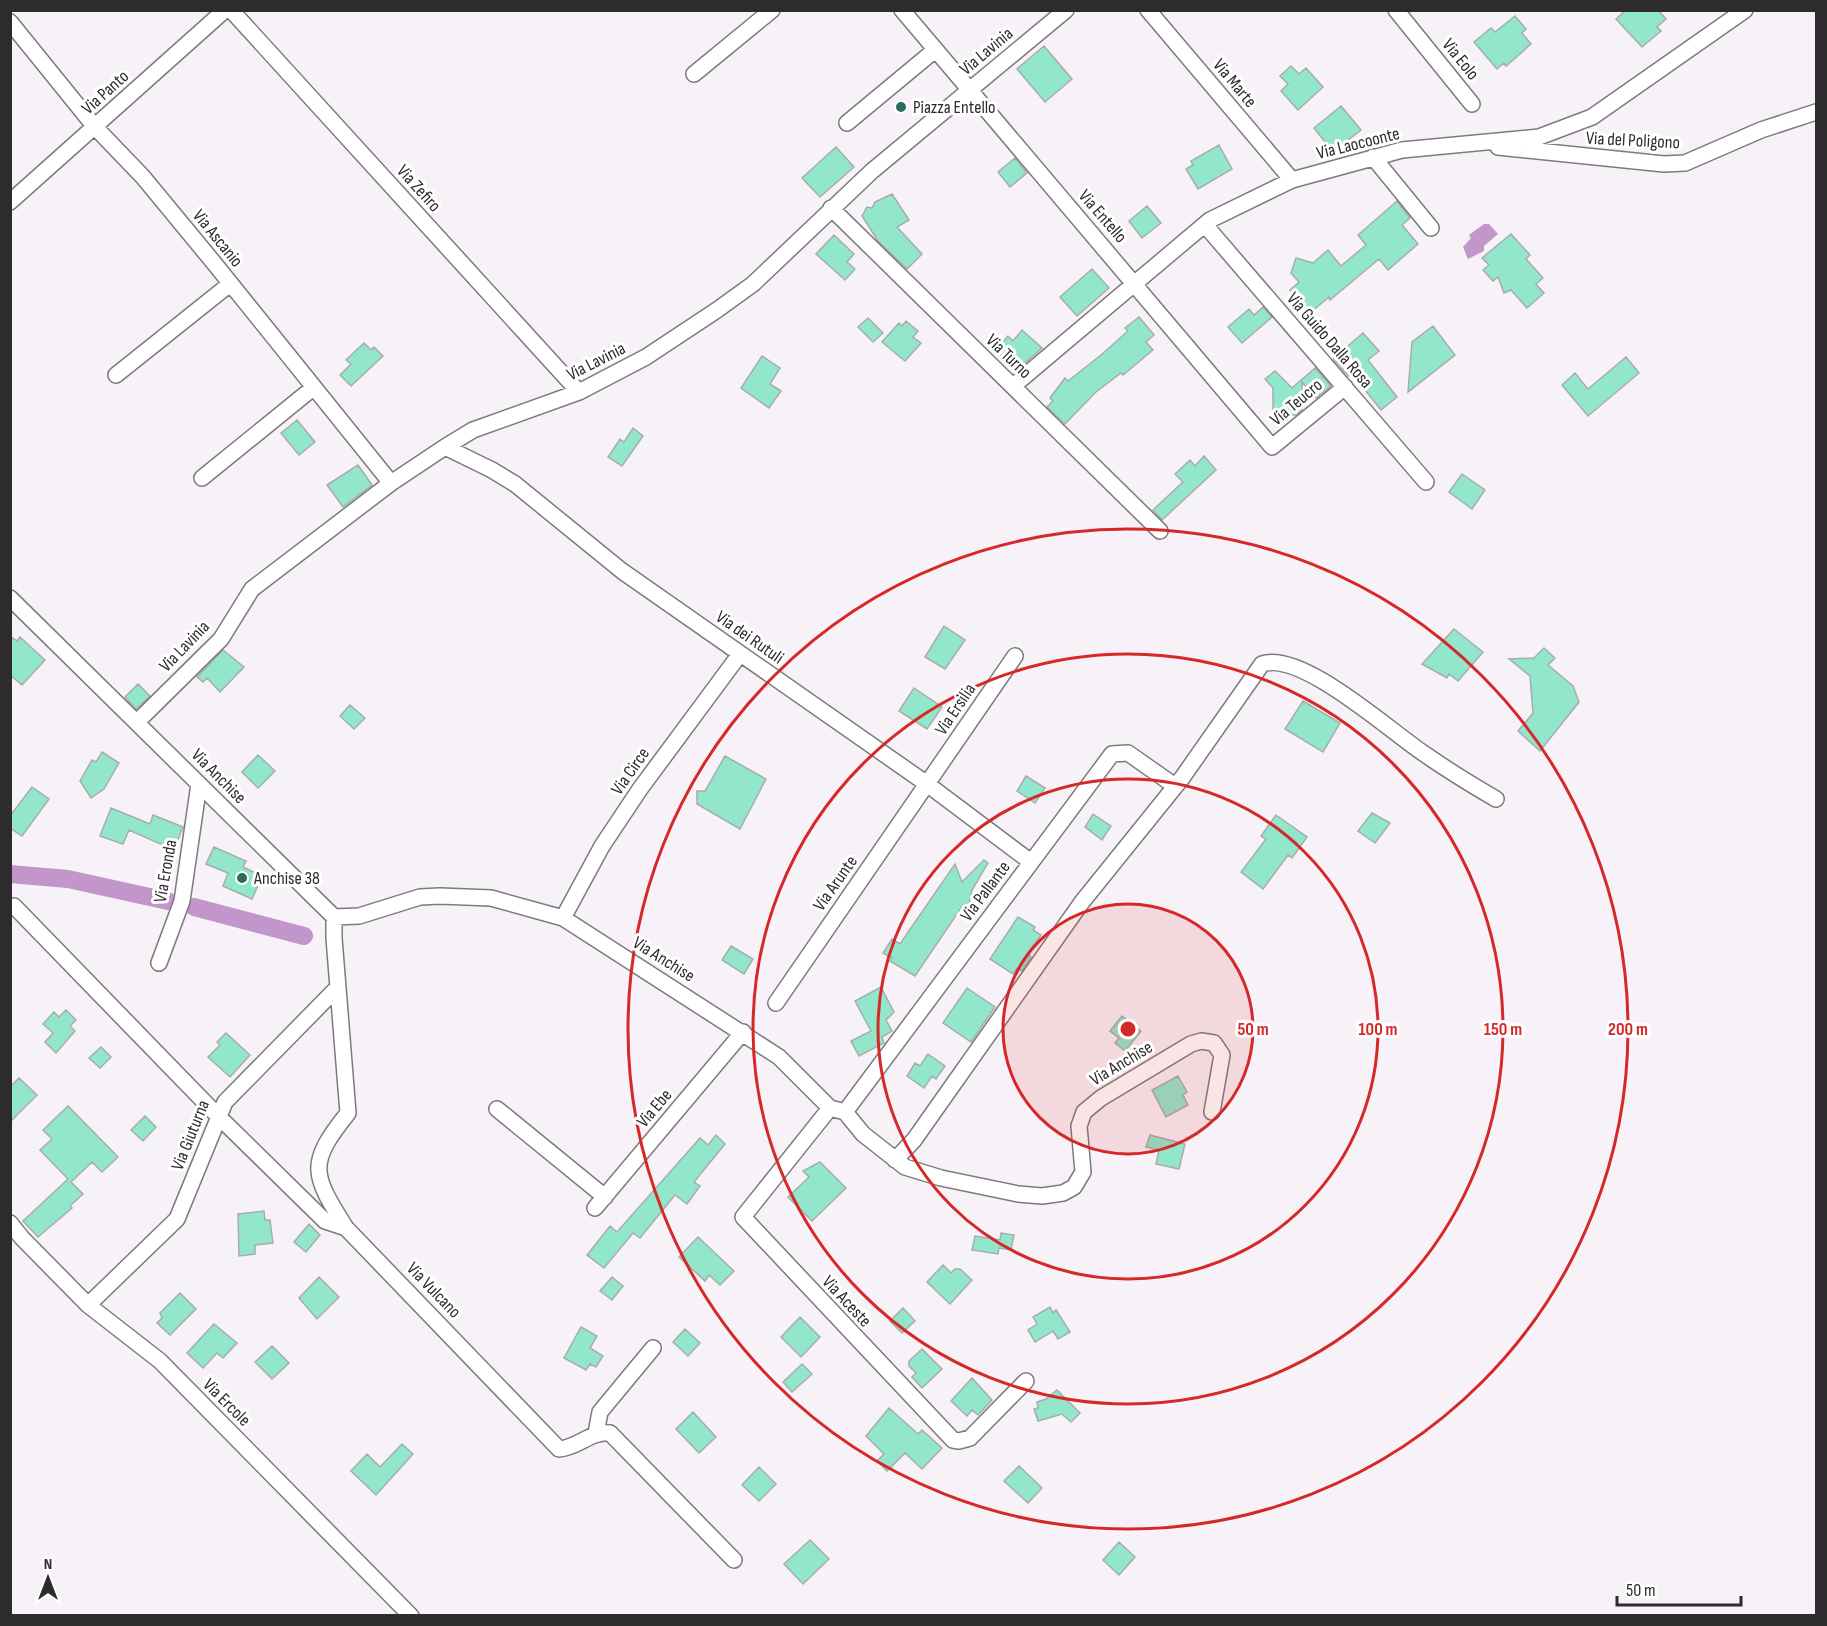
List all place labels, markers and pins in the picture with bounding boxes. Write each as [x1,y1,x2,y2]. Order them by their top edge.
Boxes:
place label: Piazza Entello [913,97,996,118]
marker: Piazza Entello [894,100,908,114]
place label: Anchise 38 [253,868,320,889]
marker: Anchise 38 [235,871,249,885]
centre of rings [1118,1019,1138,1039]

